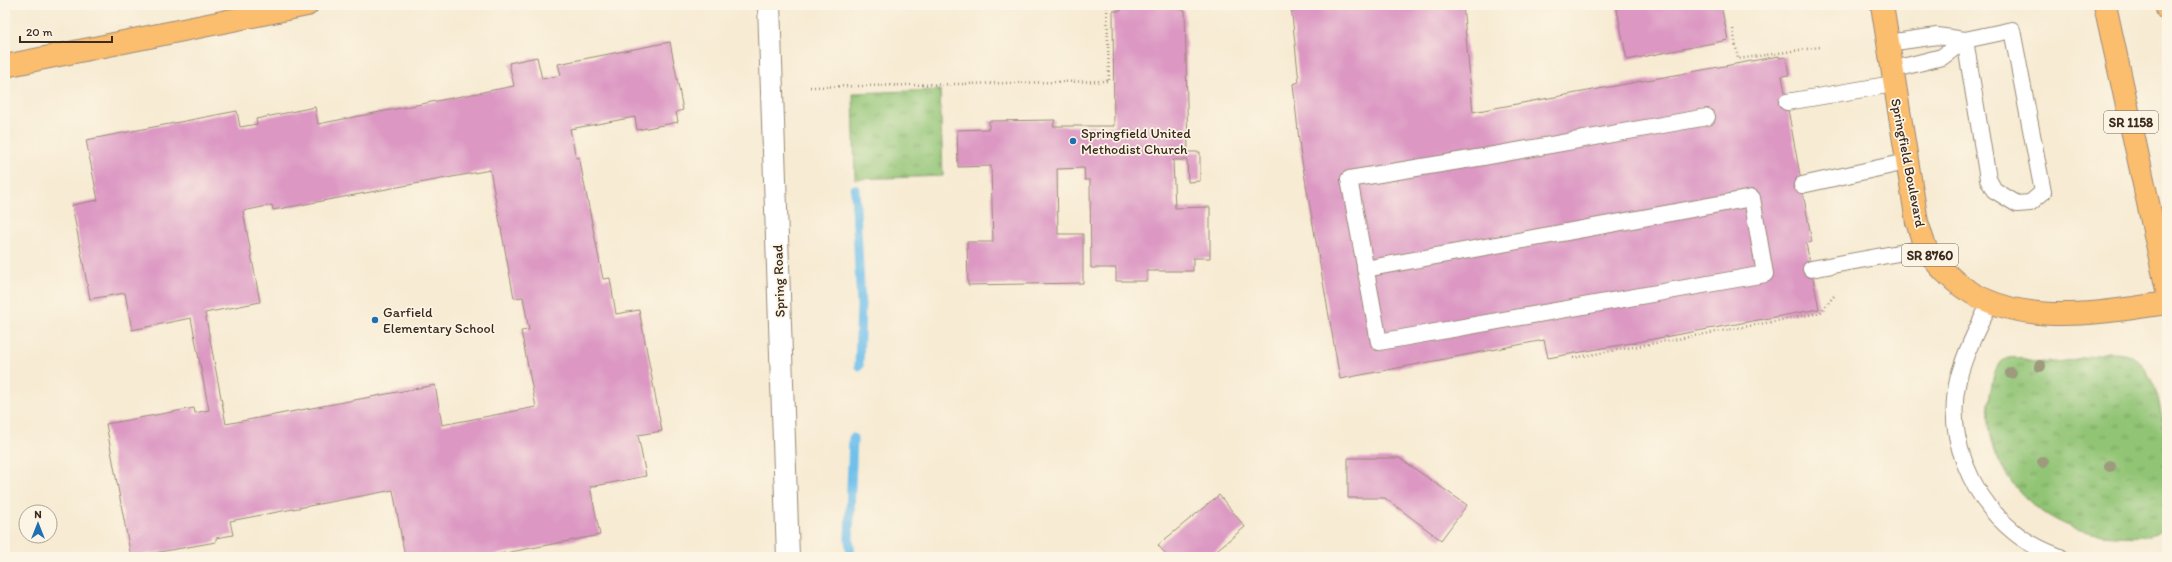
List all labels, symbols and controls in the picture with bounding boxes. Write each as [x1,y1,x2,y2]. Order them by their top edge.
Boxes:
scale bar [20,18,112,44]
text: 20 m [26,25,53,39]
street label: Springfield Boulevard [1887,97,1929,229]
road number: SR 1158 [2104,111,2158,133]
place label: Springfield United Methodist Church [1081,125,1191,158]
marker: Springfield United Methodist Church [1068,136,1078,146]
street label: Spring Road [769,244,789,318]
road number: SR 8760 [1902,244,1958,266]
place label: Garfield Elementary School [383,304,495,337]
marker: Garfield Elementary School [370,315,380,325]
north arrow [18,504,58,544]
text: N [34,508,42,521]

